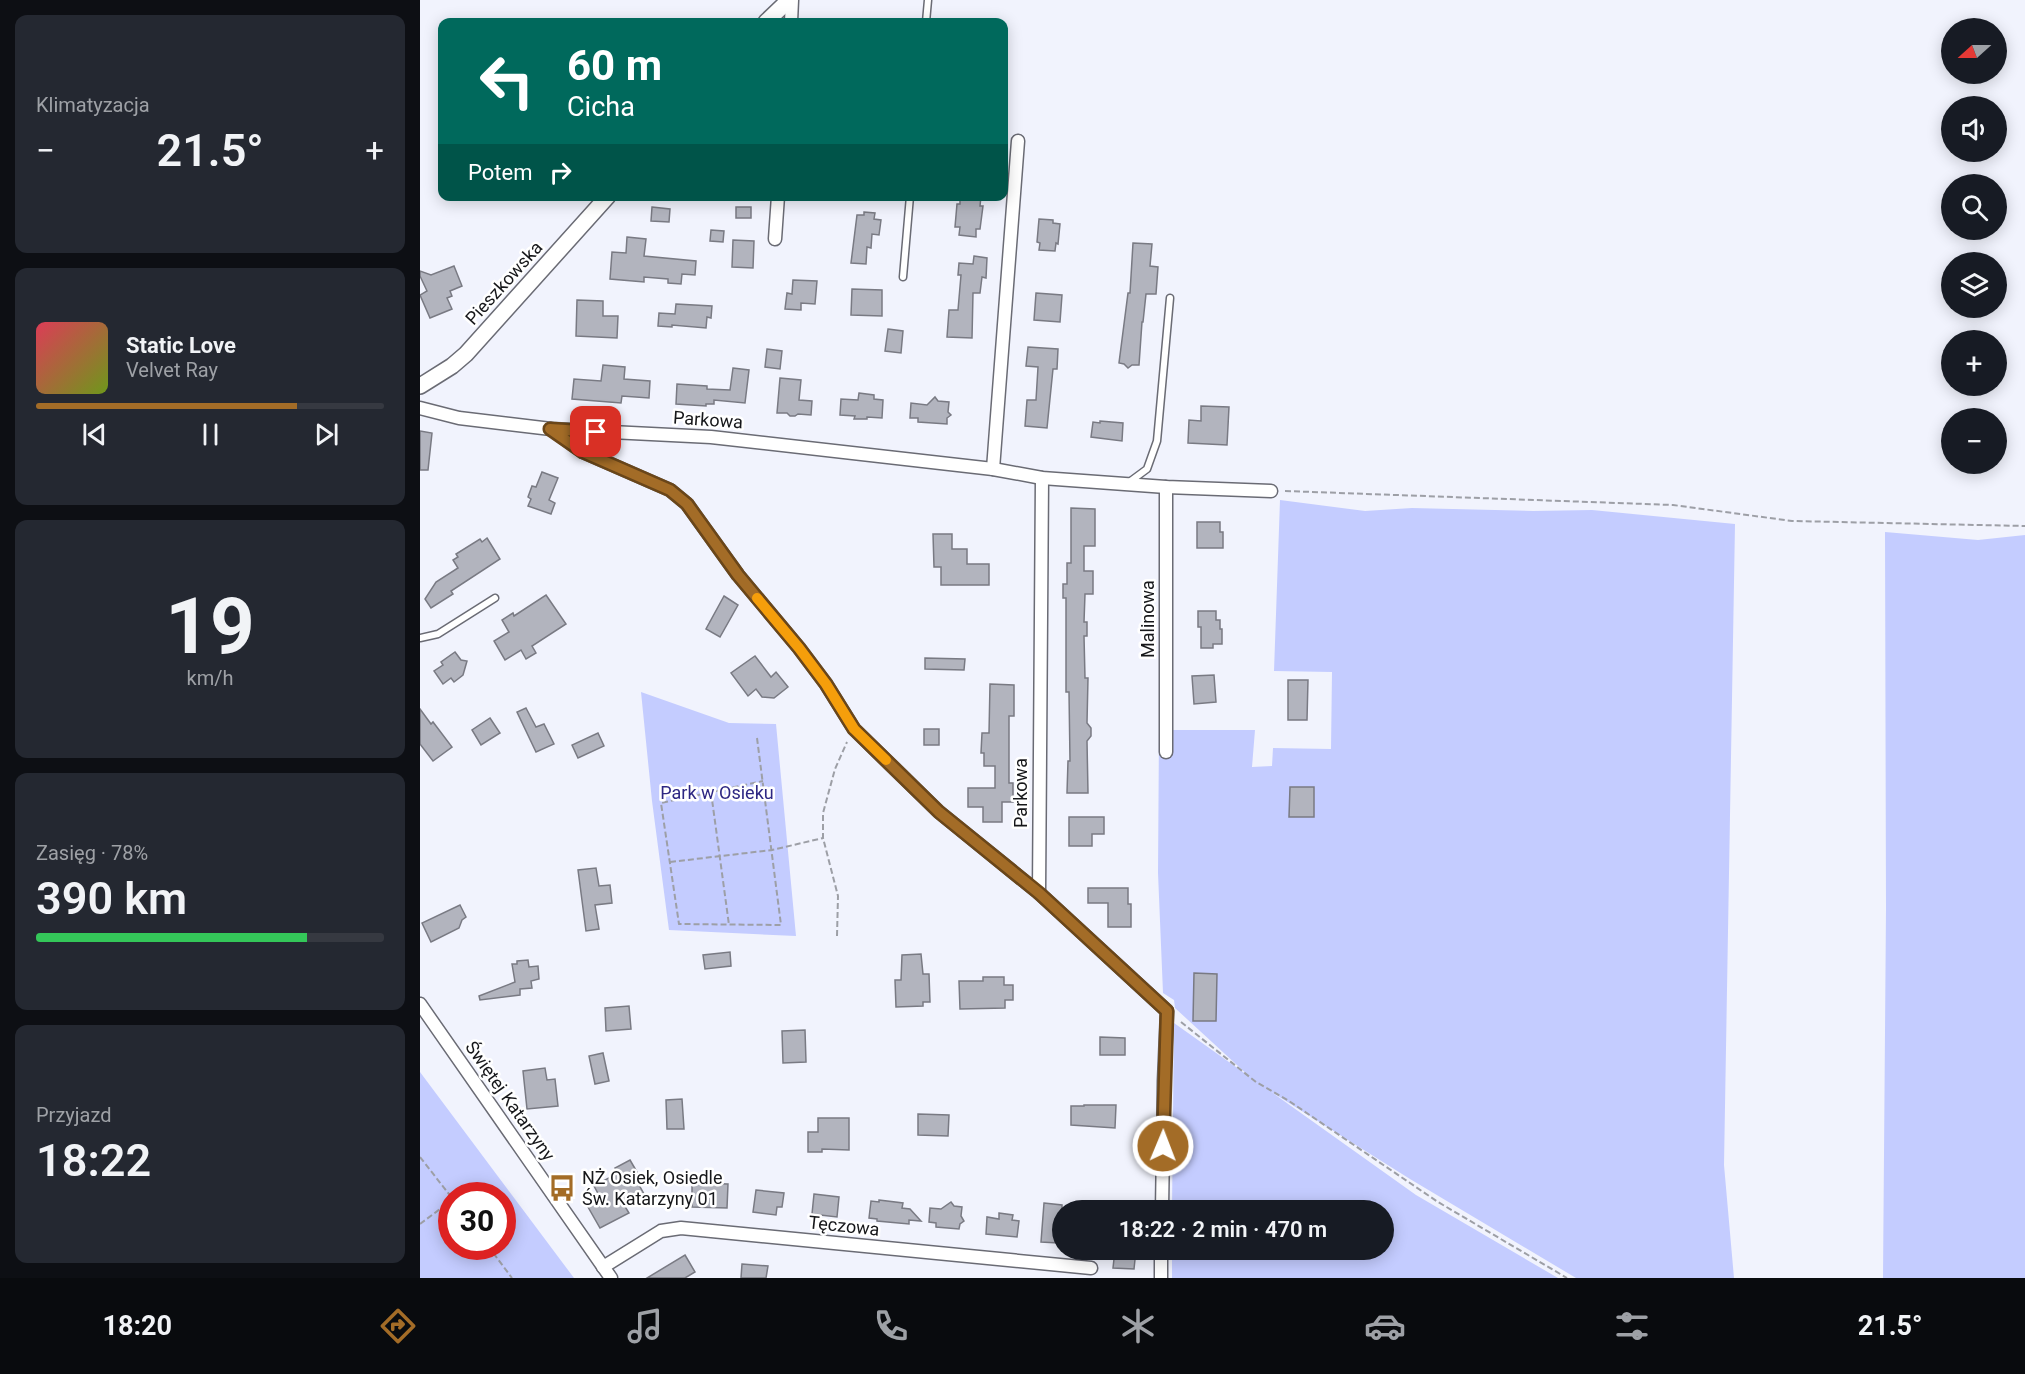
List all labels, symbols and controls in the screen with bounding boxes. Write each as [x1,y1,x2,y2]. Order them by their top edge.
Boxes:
north arrow [1941,18,2007,84]
map controls [1941,18,2007,474]
text: 60 m [567,41,662,90]
icon: left [468,42,546,120]
text: Cicha [567,91,635,123]
text: Klimatyzacja [36,93,150,117]
button: sound [1941,96,2007,162]
text: 21.5° [156,124,264,177]
text: − [36,131,55,170]
text: + [365,131,384,170]
icon: right [544,156,577,189]
text: Potem [468,160,532,185]
button: search [1941,174,2007,240]
street label: Pieszkowska [461,237,546,329]
button: layers [1941,252,2007,318]
button: + [1941,330,2007,396]
text: Static Love [126,333,236,358]
text: Velvet Ray [126,358,218,382]
pin [570,406,621,457]
street label: Parkowa [672,407,744,432]
button: − [1941,408,2007,474]
icon: arrive [579,415,612,448]
icon: previous [78,418,111,451]
icon: pause [194,418,227,451]
icon: next [310,418,343,451]
street label: Malinowa [1137,580,1158,658]
text: 19 [165,581,255,672]
text: km/h [187,666,233,690]
street label: Parkowa [1010,758,1031,828]
park label: Park w Osieku [660,782,774,803]
text: Zasięg · 78% [36,841,148,865]
text: 390 km [36,872,187,925]
street label: Świętej Katarzyny [461,1037,560,1165]
text: Przyjazd [36,1103,112,1127]
position arrow [1131,1114,1195,1178]
text: 18:22 [36,1134,151,1187]
place label: NŻ Osiek, Osiedle Św. Katarzyny 01 [582,1167,722,1209]
bus stop icon: NŻ Osiek, Osiedle Św. Katarzyny 01 [547,1173,577,1203]
speed limit sign: 30 [438,1182,516,1260]
street label: Tęczowa [808,1211,881,1240]
text: 18:22 · 2 min · 470 m [1119,1217,1327,1242]
icon: directions [377,1305,419,1347]
icon: music [624,1305,666,1347]
icon: phone [870,1305,912,1347]
icon: climate [1117,1305,1159,1347]
icon: car [1364,1305,1406,1347]
icon: filters [1611,1305,1653,1347]
text: 18:20 [102,1310,172,1342]
text: 21.5° [1858,1310,1923,1342]

